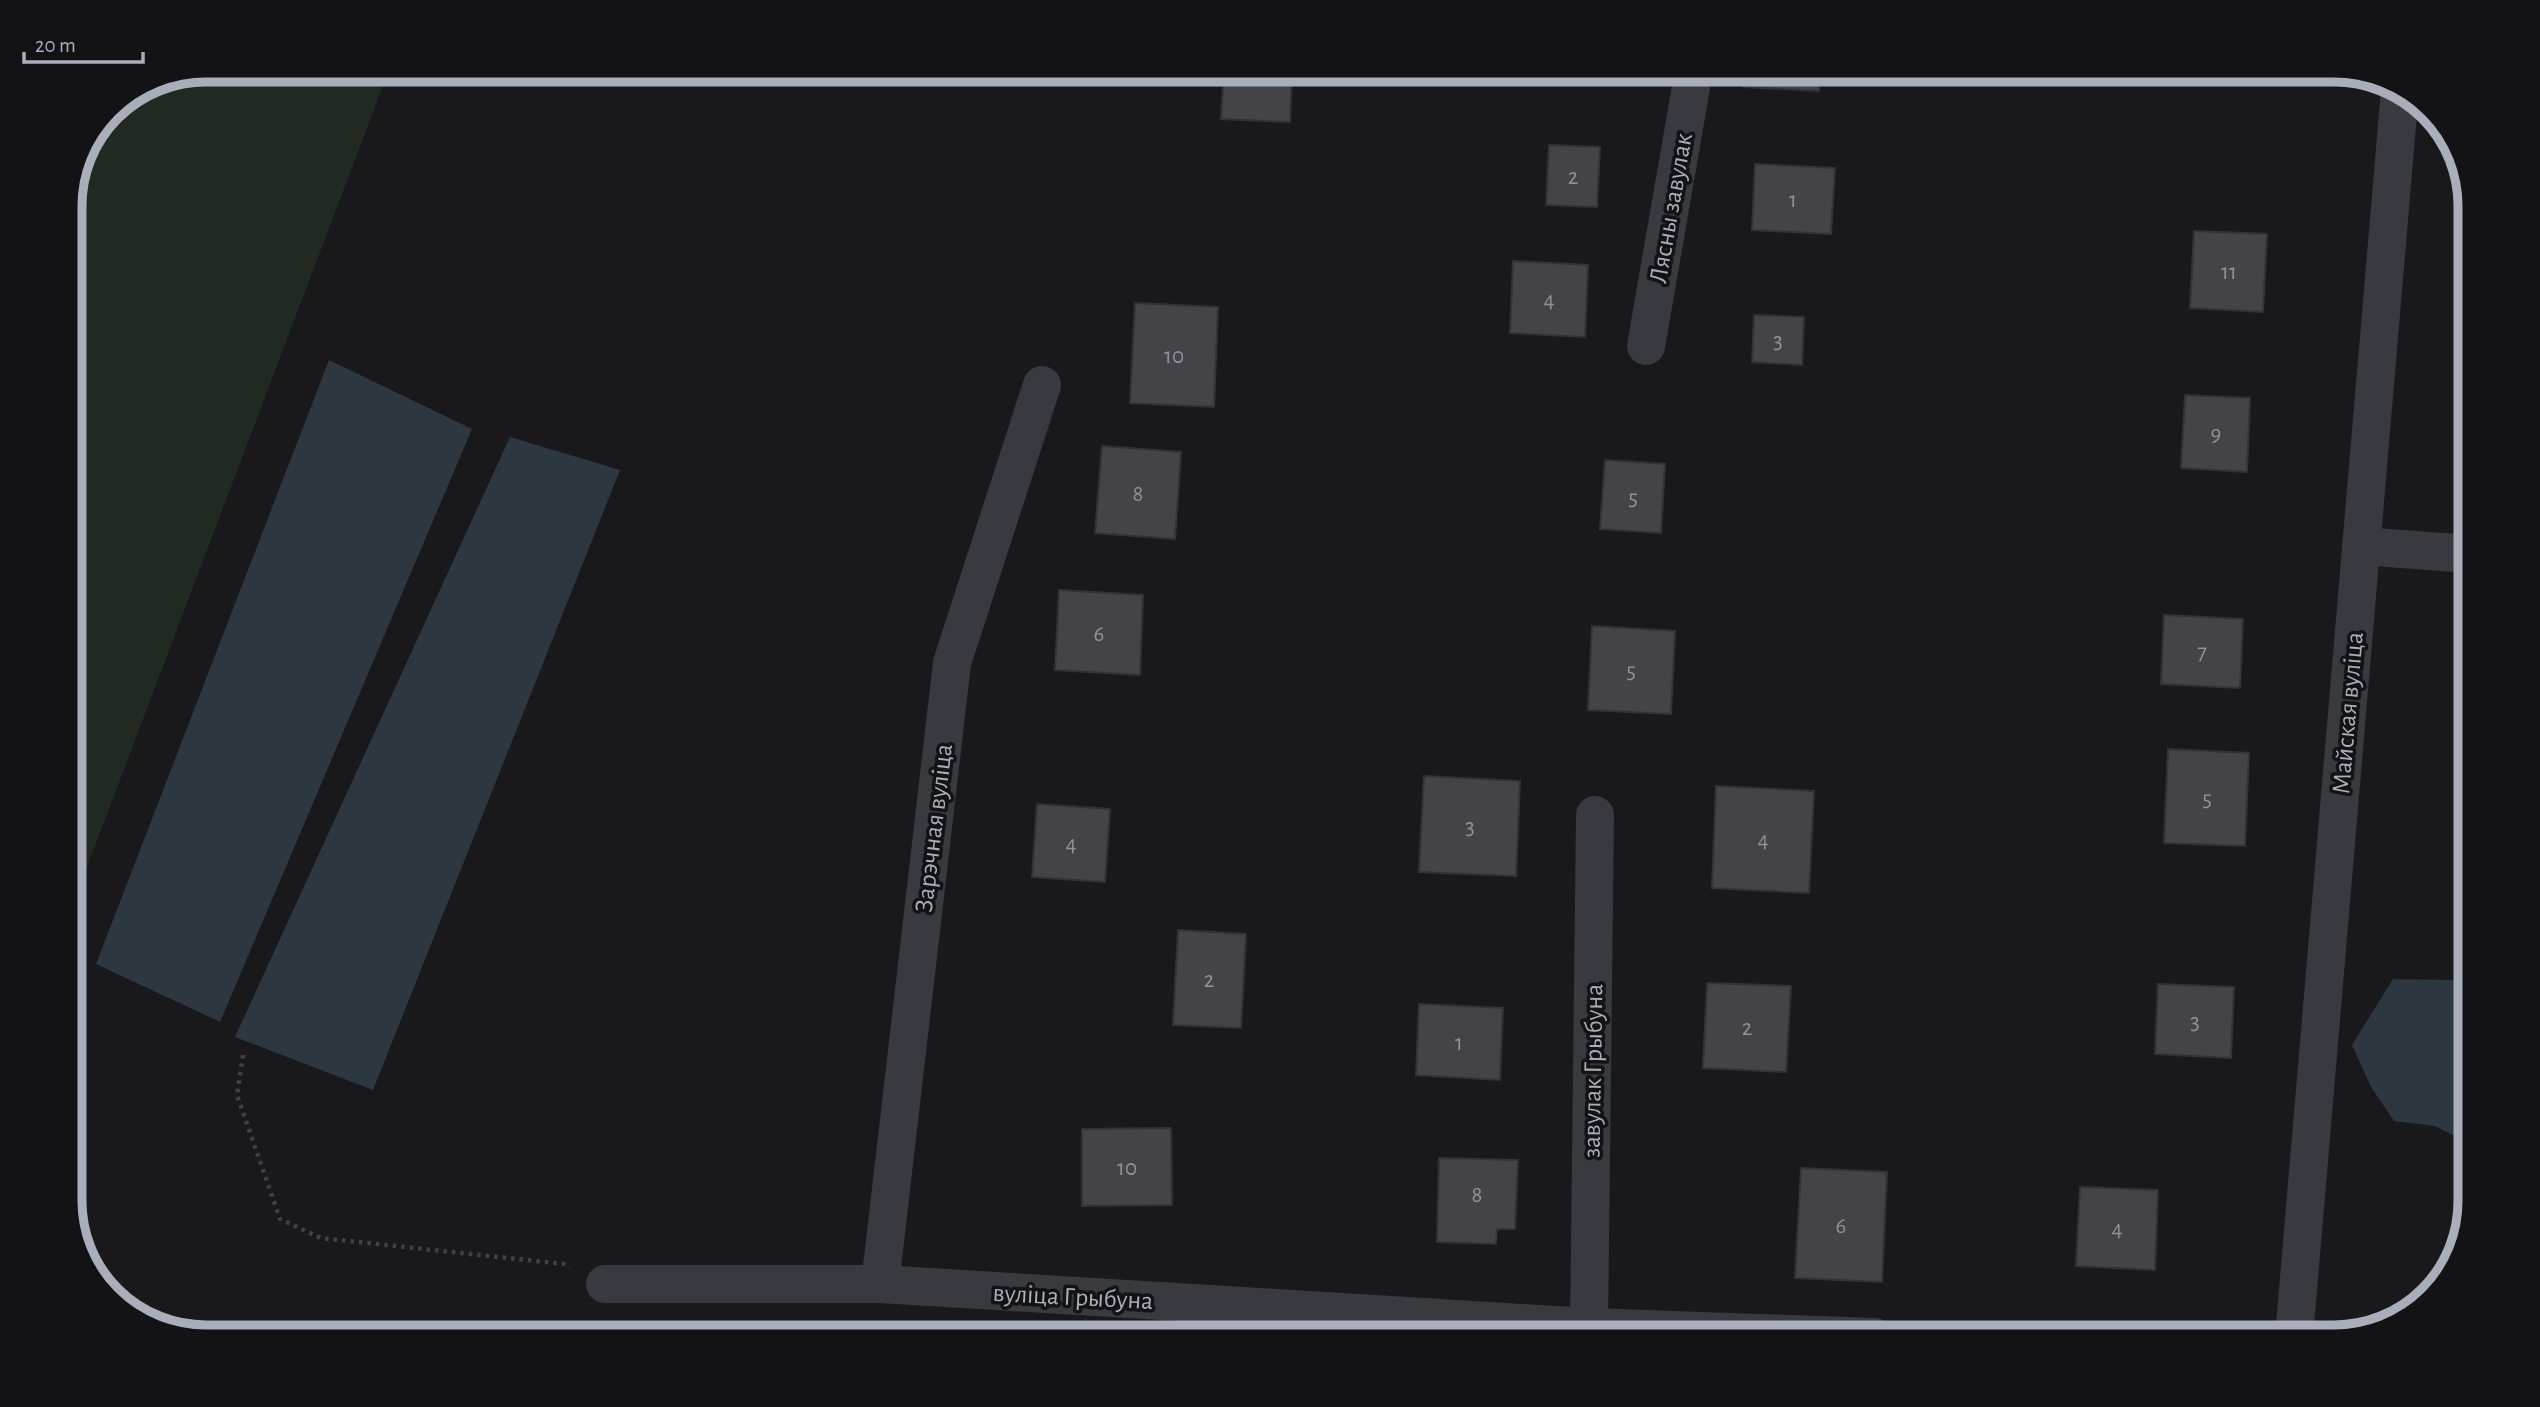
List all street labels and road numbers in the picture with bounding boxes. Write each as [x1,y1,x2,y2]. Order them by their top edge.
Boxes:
street label: Лясны завулак [1645,131,1697,285]
street label: Майская вуліца [2328,631,2368,795]
street label: Зарэчная вуліца [911,742,957,914]
street label: завулак Грыбуна [1578,983,1608,1158]
street label: вуліца Грыбуна [992,1280,1154,1314]

